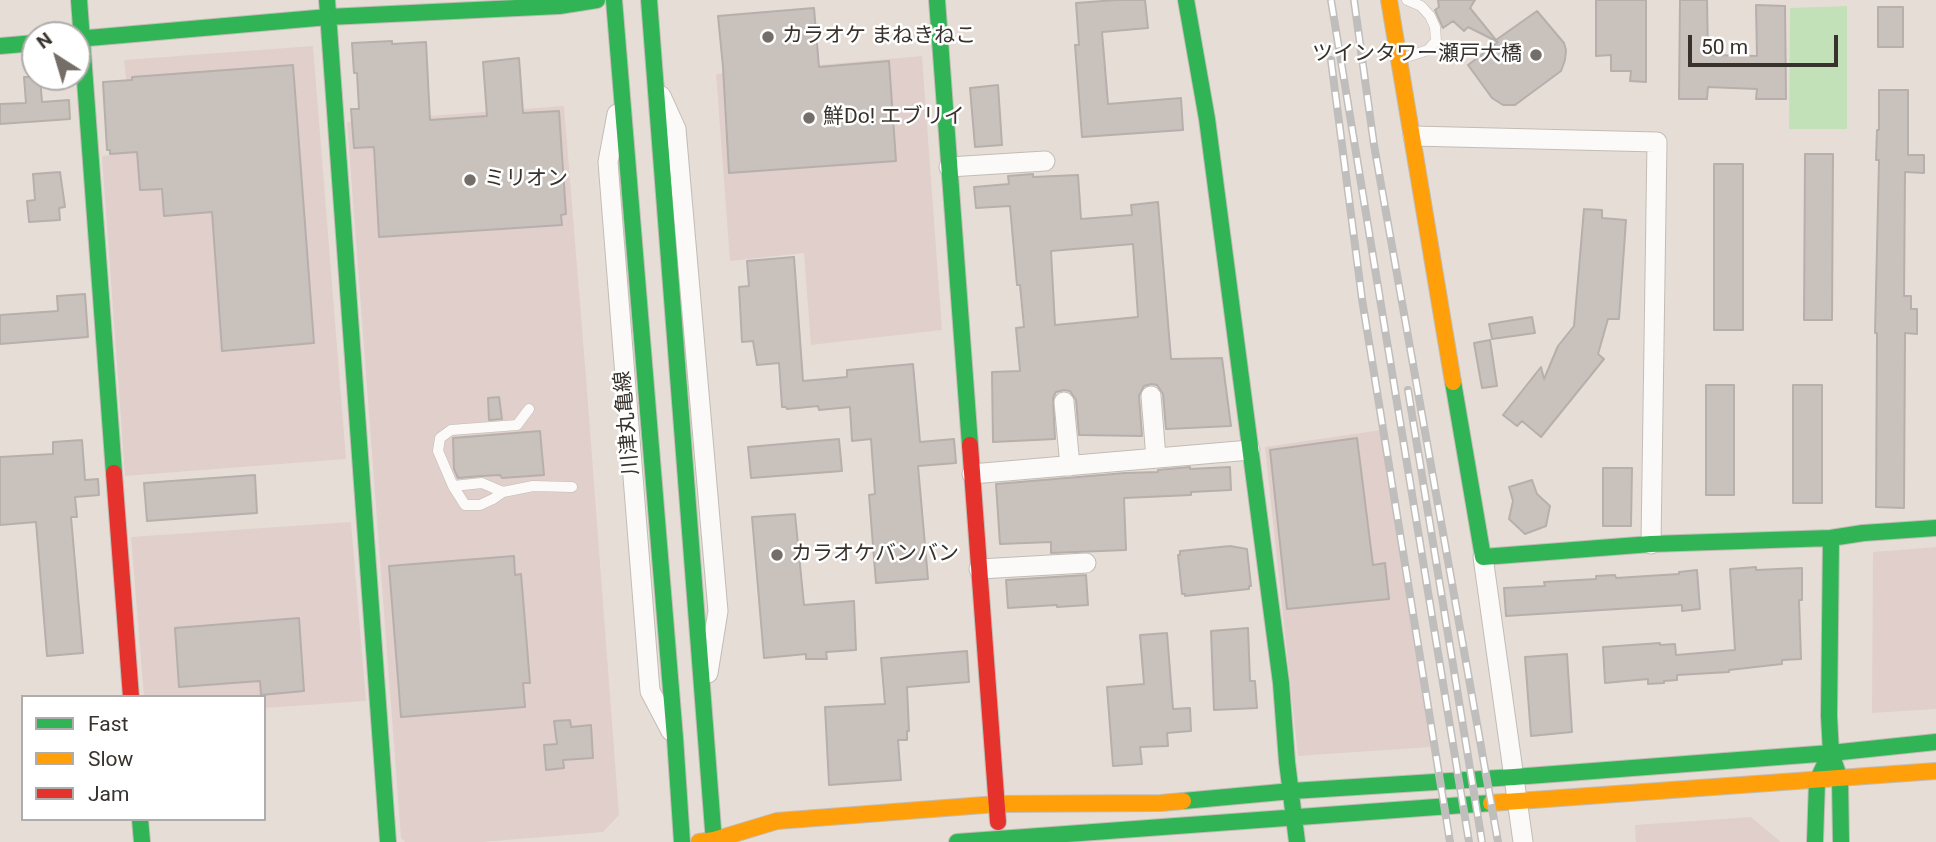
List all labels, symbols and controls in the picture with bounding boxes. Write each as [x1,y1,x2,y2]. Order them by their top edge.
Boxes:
north arrow [21,21,91,91]
scale bar [1691,21,1842,65]
place label: カラオケ まねきねこ [782,24,976,50]
text: N [32,27,57,54]
marker: カラオケ まねきねこ [760,29,776,45]
text: 50 m [1701,35,1748,59]
place label: ツインタワー瀬戸大橋 [1312,42,1522,68]
marker: ツインタワー瀬戸大橋 [1528,47,1544,63]
place label: 鮮Do! エブリイ [823,105,964,131]
marker: 鮮Do! エブリイ [801,110,817,126]
place label: ミリオン [484,167,568,193]
marker: ミリオン [462,172,478,188]
street label: 川津丸亀線 [611,370,645,476]
place label: カラオケバンバン [791,542,959,568]
marker: カラオケバンバン [769,547,785,563]
legend [21,695,266,821]
text: Fast [88,712,128,736]
text: Slow [88,747,133,771]
text: Jam [88,782,129,806]

